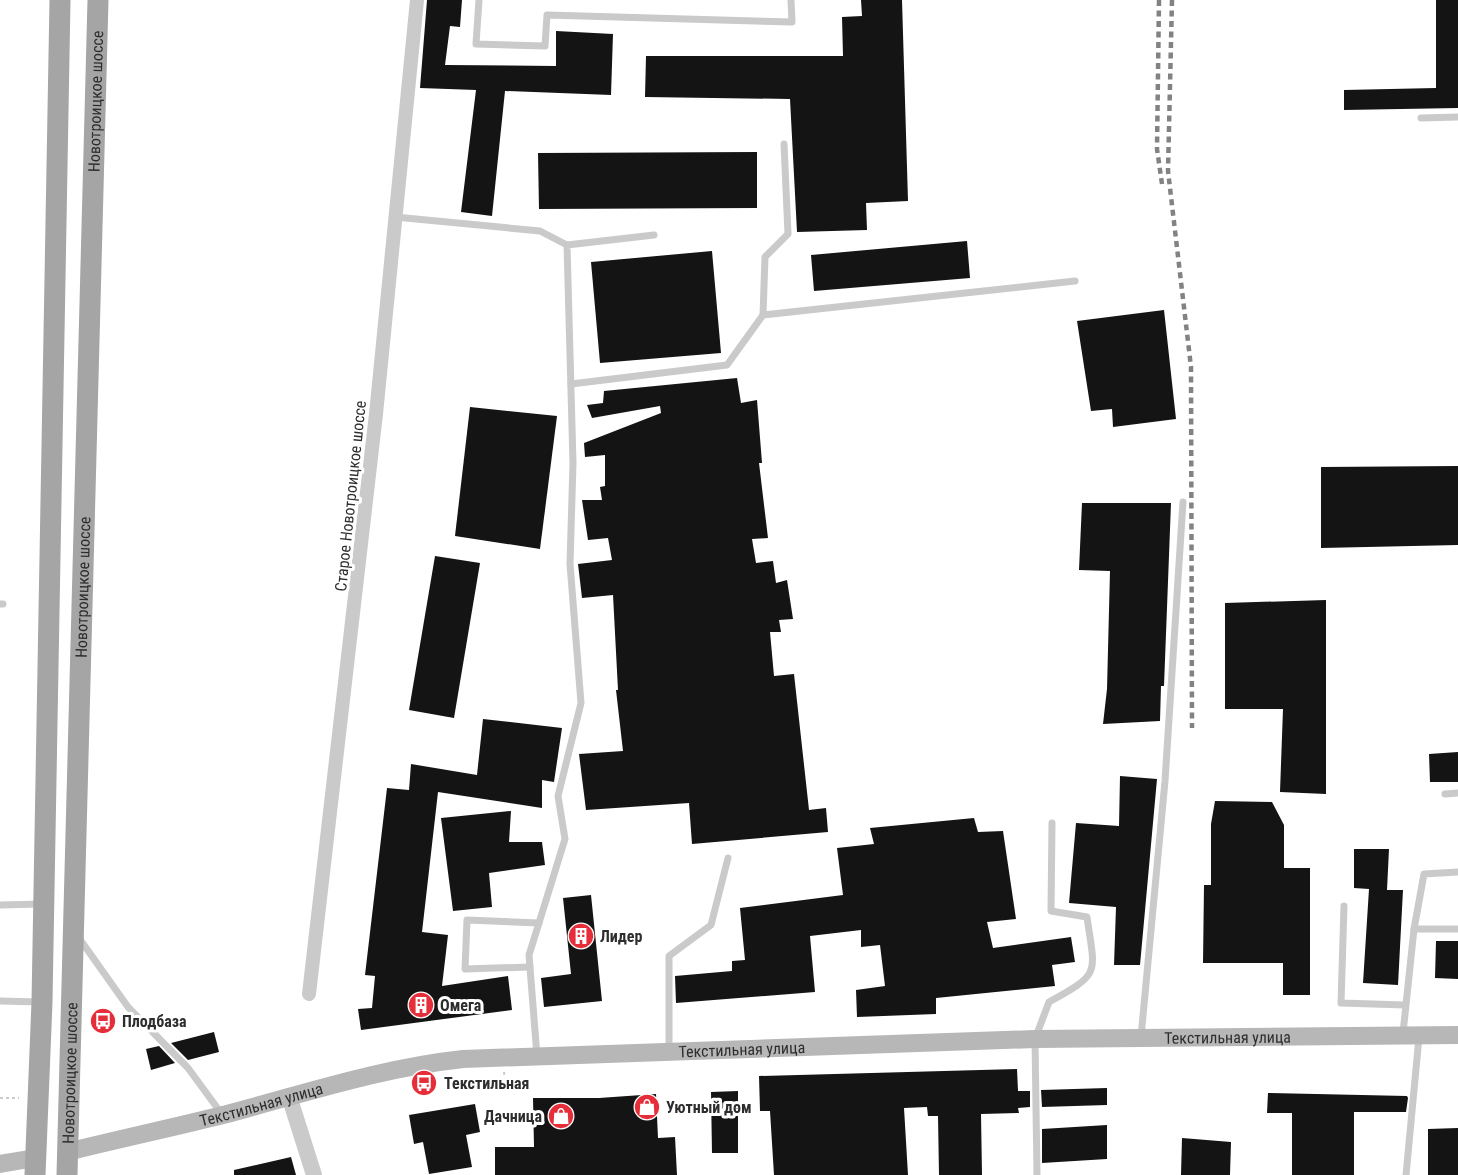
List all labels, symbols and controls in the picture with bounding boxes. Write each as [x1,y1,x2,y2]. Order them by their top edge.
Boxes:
street label: Новотроицкое шоссе [84,30,107,172]
street label: Старое Новотроицкое шоссе [331,400,370,592]
street label: Новотроицкое шоссе [72,516,94,658]
building icon: Лидер [566,921,596,951]
place label: Лидер [600,927,643,946]
building icon: Омега [406,990,436,1020]
place label: Омега [440,996,482,1015]
street label: Новотроицкое шоссе [59,1002,82,1144]
bus stop icon: Плодбаза [88,1006,118,1036]
place label: Плодбаза [122,1012,187,1031]
street label: Текстильная улица [1164,1028,1291,1048]
street label: Текстильная улица [678,1038,805,1061]
bus stop icon: Текстильная [409,1068,439,1098]
place label: Текстильная [444,1074,530,1093]
street label: Текстильная улица [198,1079,325,1130]
shop icon: Уютный дом [632,1092,662,1122]
place label: Уютный дом [666,1098,752,1117]
shop icon: Дачница [546,1101,576,1131]
place label: Дачница [484,1107,542,1126]

